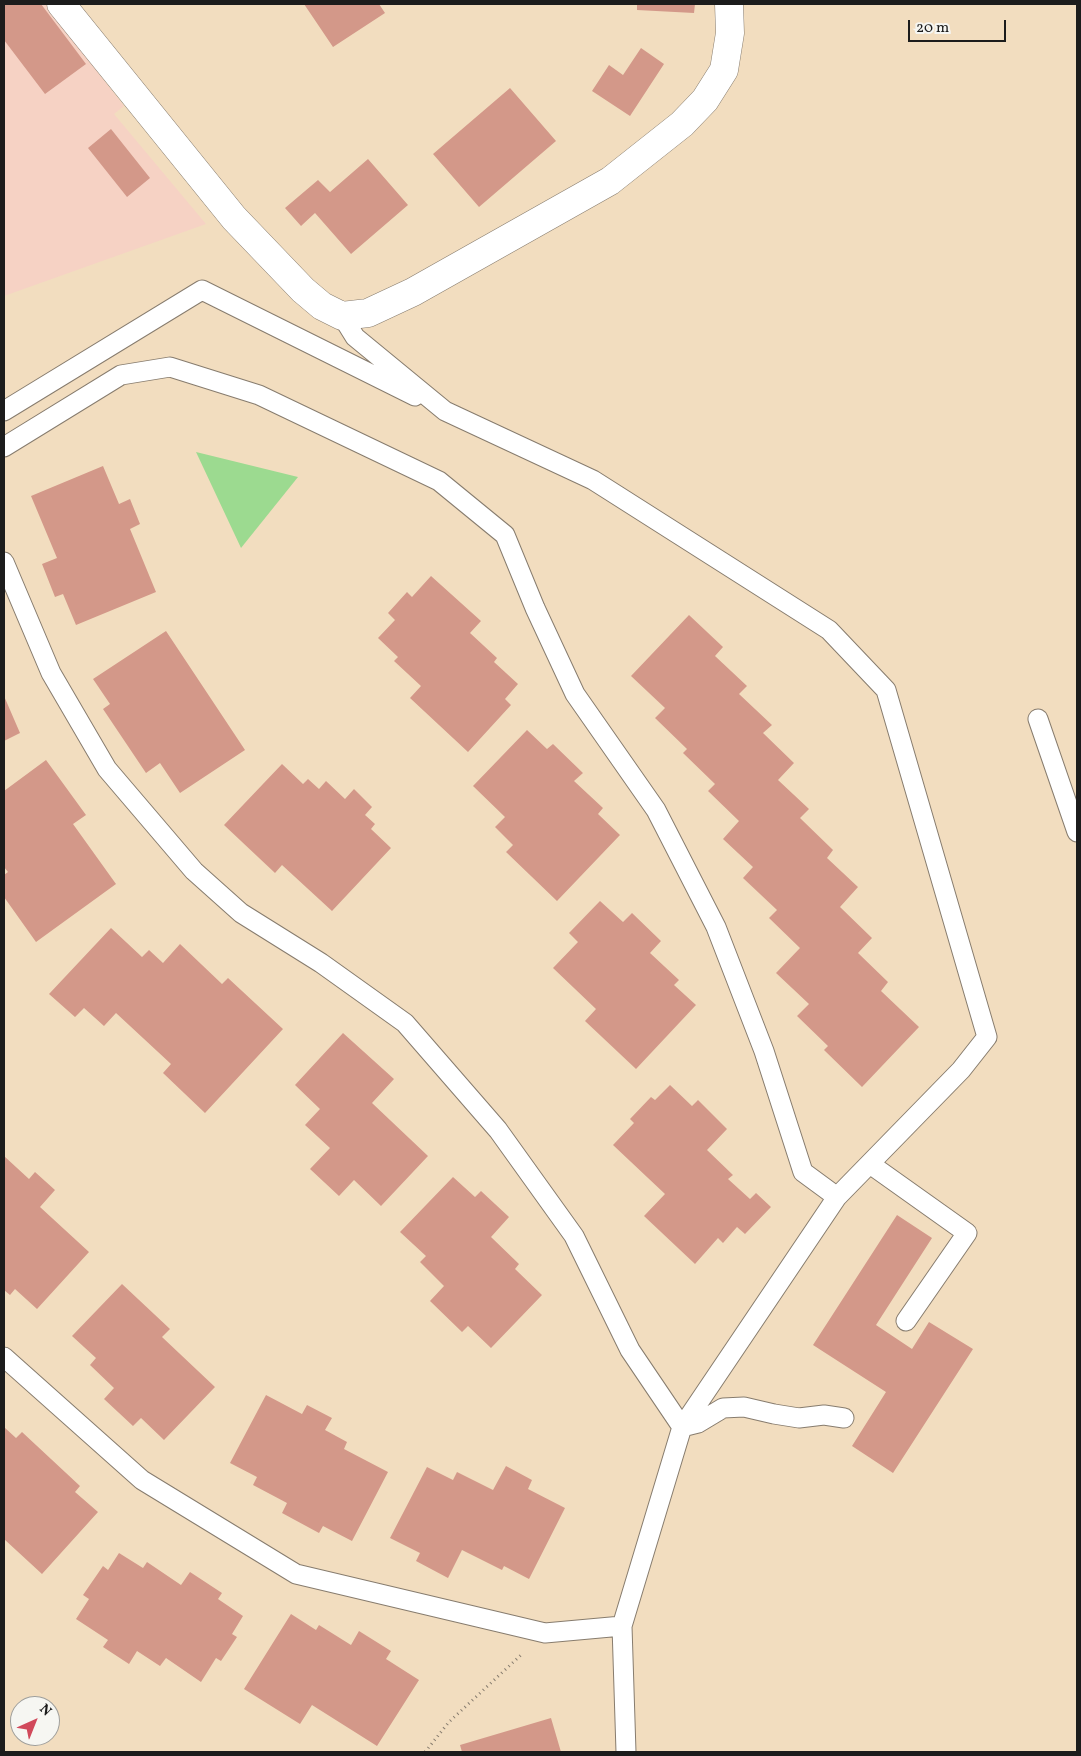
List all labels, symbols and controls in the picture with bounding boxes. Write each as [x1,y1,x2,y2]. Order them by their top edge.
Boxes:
scale bar [911,10,1008,42]
text: 20 m [916,18,949,39]
north arrow [10,1696,60,1746]
text: N [35,1700,55,1721]

